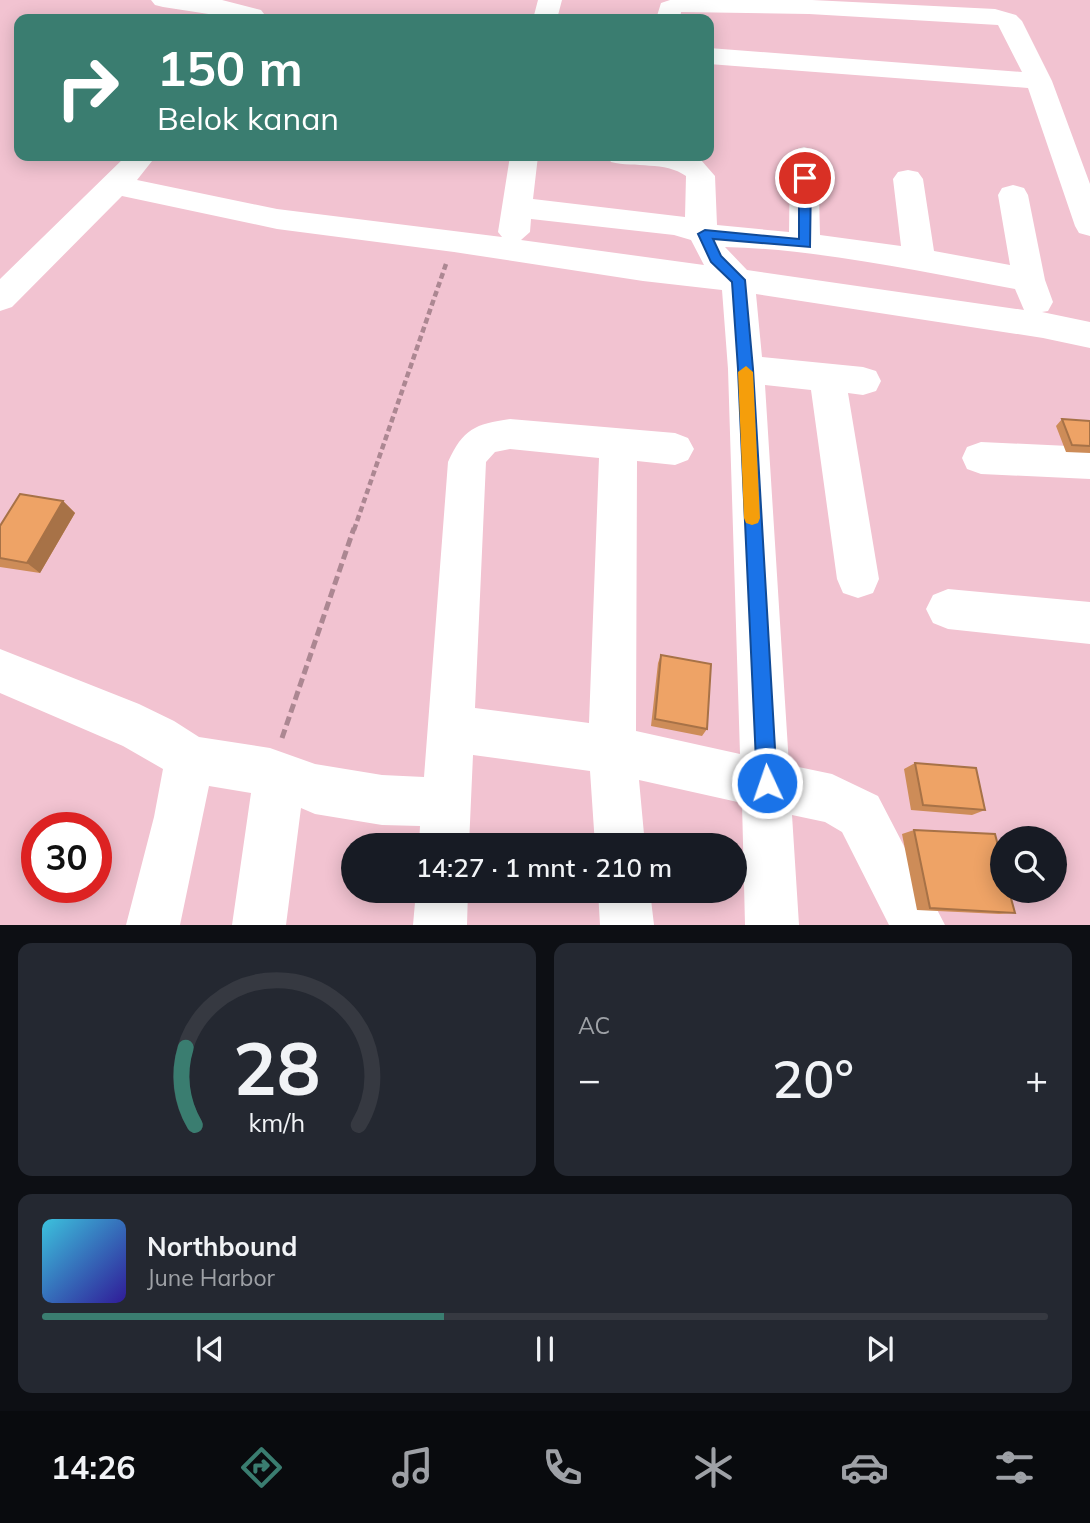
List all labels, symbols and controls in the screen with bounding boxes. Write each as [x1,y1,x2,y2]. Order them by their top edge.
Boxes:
text: 150 m [157,37,303,98]
icon: right [42,42,133,133]
text: Belok kanan [157,98,339,138]
pin [775,148,835,208]
icon: arrive [786,159,824,197]
position arrow [730,746,804,820]
speed limit sign: 30 [21,812,112,903]
map controls [990,826,1067,903]
button: search [990,826,1067,903]
text: 14:27 · 1 mnt · 210 m [416,851,672,884]
text: AC [578,1011,610,1040]
text: 28 [233,1023,321,1114]
text: 20° [772,1046,854,1111]
text: − [578,1055,601,1103]
text: + [1025,1055,1048,1103]
text: km/h [249,1107,305,1138]
text: Northbound [147,1230,297,1263]
text: June Harbor [147,1263,275,1292]
icon: previous [191,1330,229,1368]
icon: pause [526,1330,564,1368]
icon: next [861,1330,899,1368]
icon: directions [237,1443,286,1492]
icon: music [388,1443,437,1492]
icon: phone [538,1443,587,1492]
icon: climate [689,1443,738,1492]
icon: car [840,1443,889,1492]
icon: filters [990,1443,1039,1492]
text: 14:26 [51,1447,136,1487]

